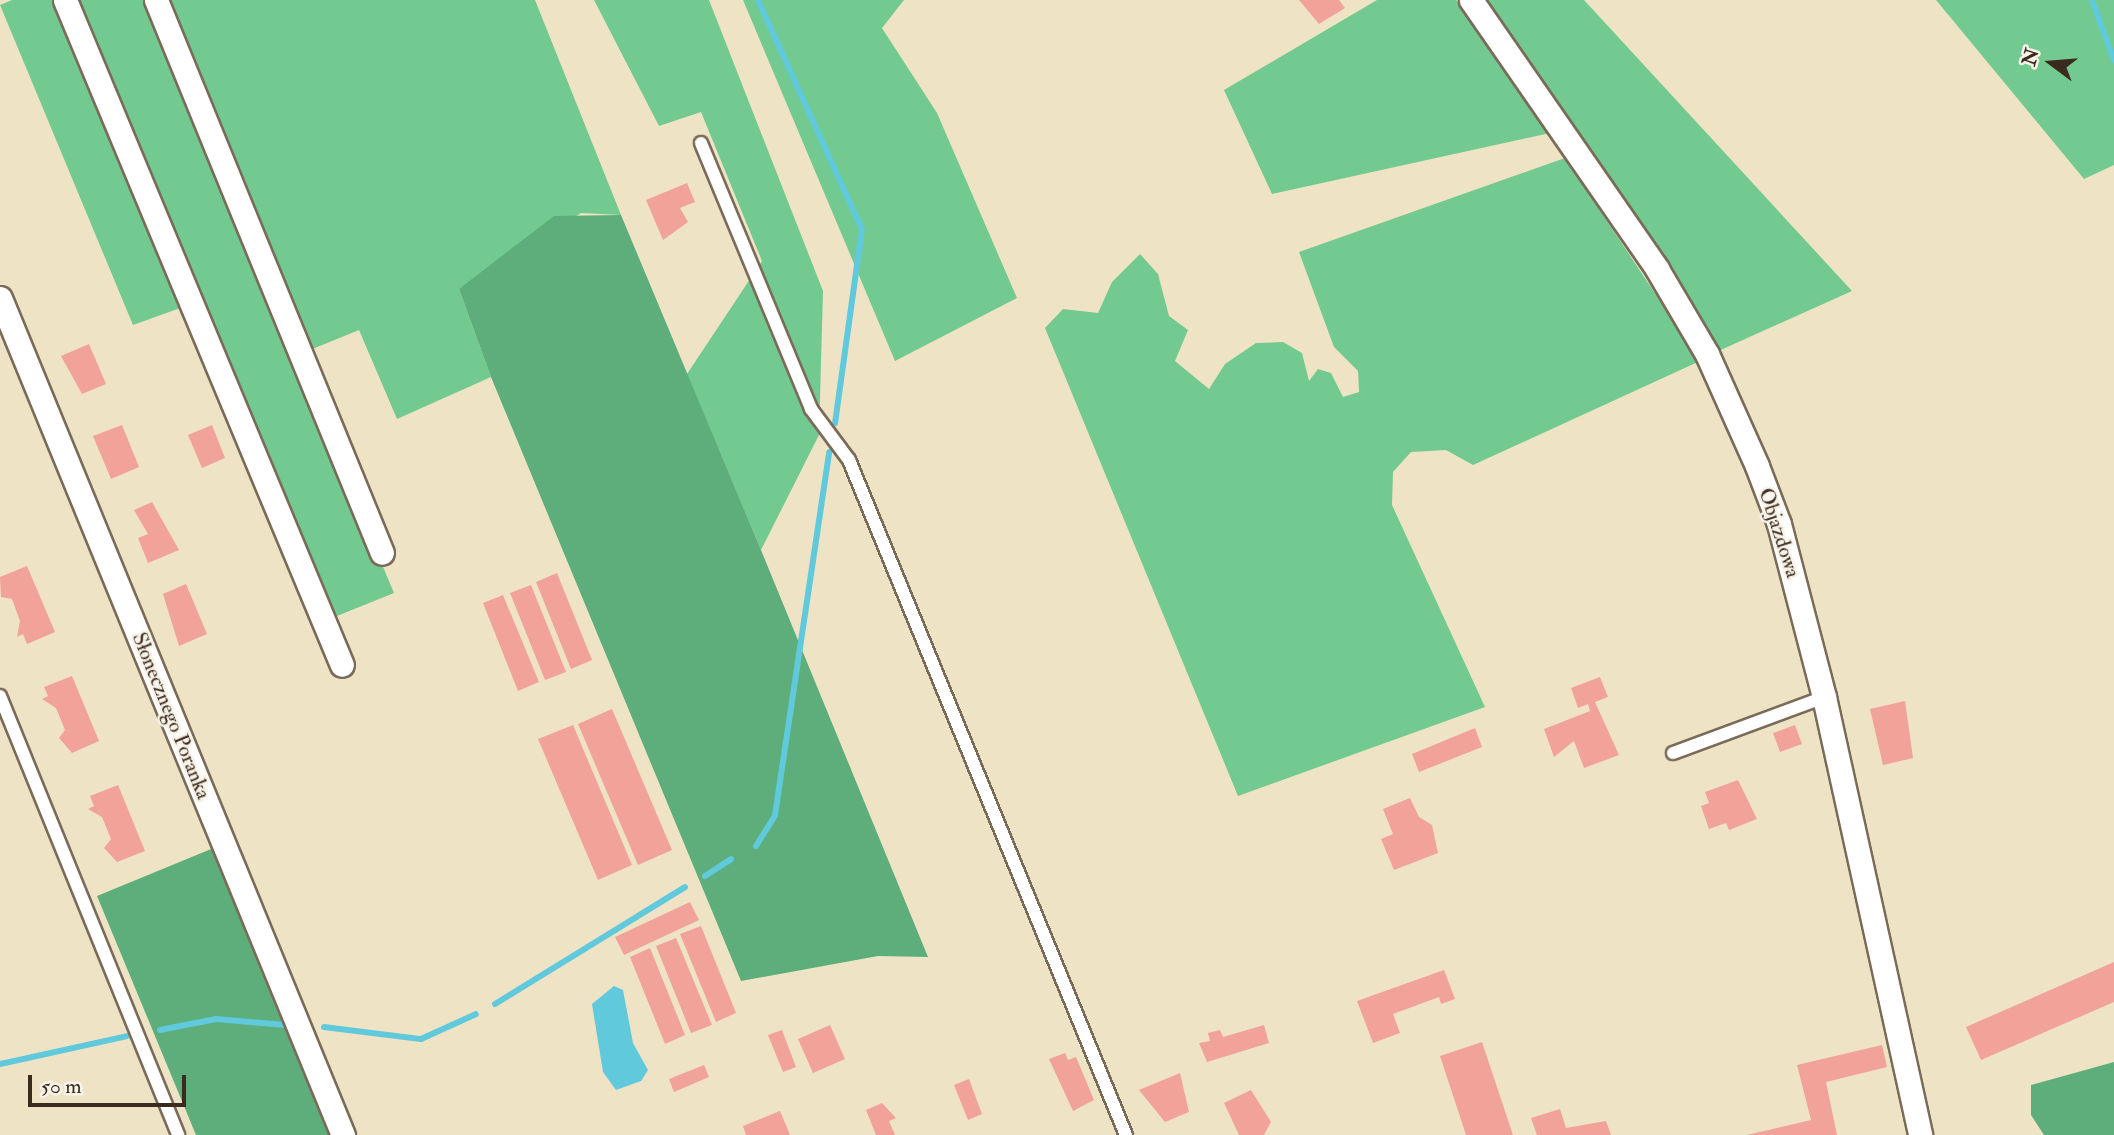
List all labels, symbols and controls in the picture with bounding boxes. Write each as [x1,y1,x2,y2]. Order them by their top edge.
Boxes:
north arrow [2016,28,2086,98]
text: N [2017,46,2045,69]
street label: Objazdowa [1753,485,1805,581]
street label: Słonecznego Poranka [126,629,216,803]
scale bar [32,1062,189,1106]
text: 50 m [41,1073,82,1100]

